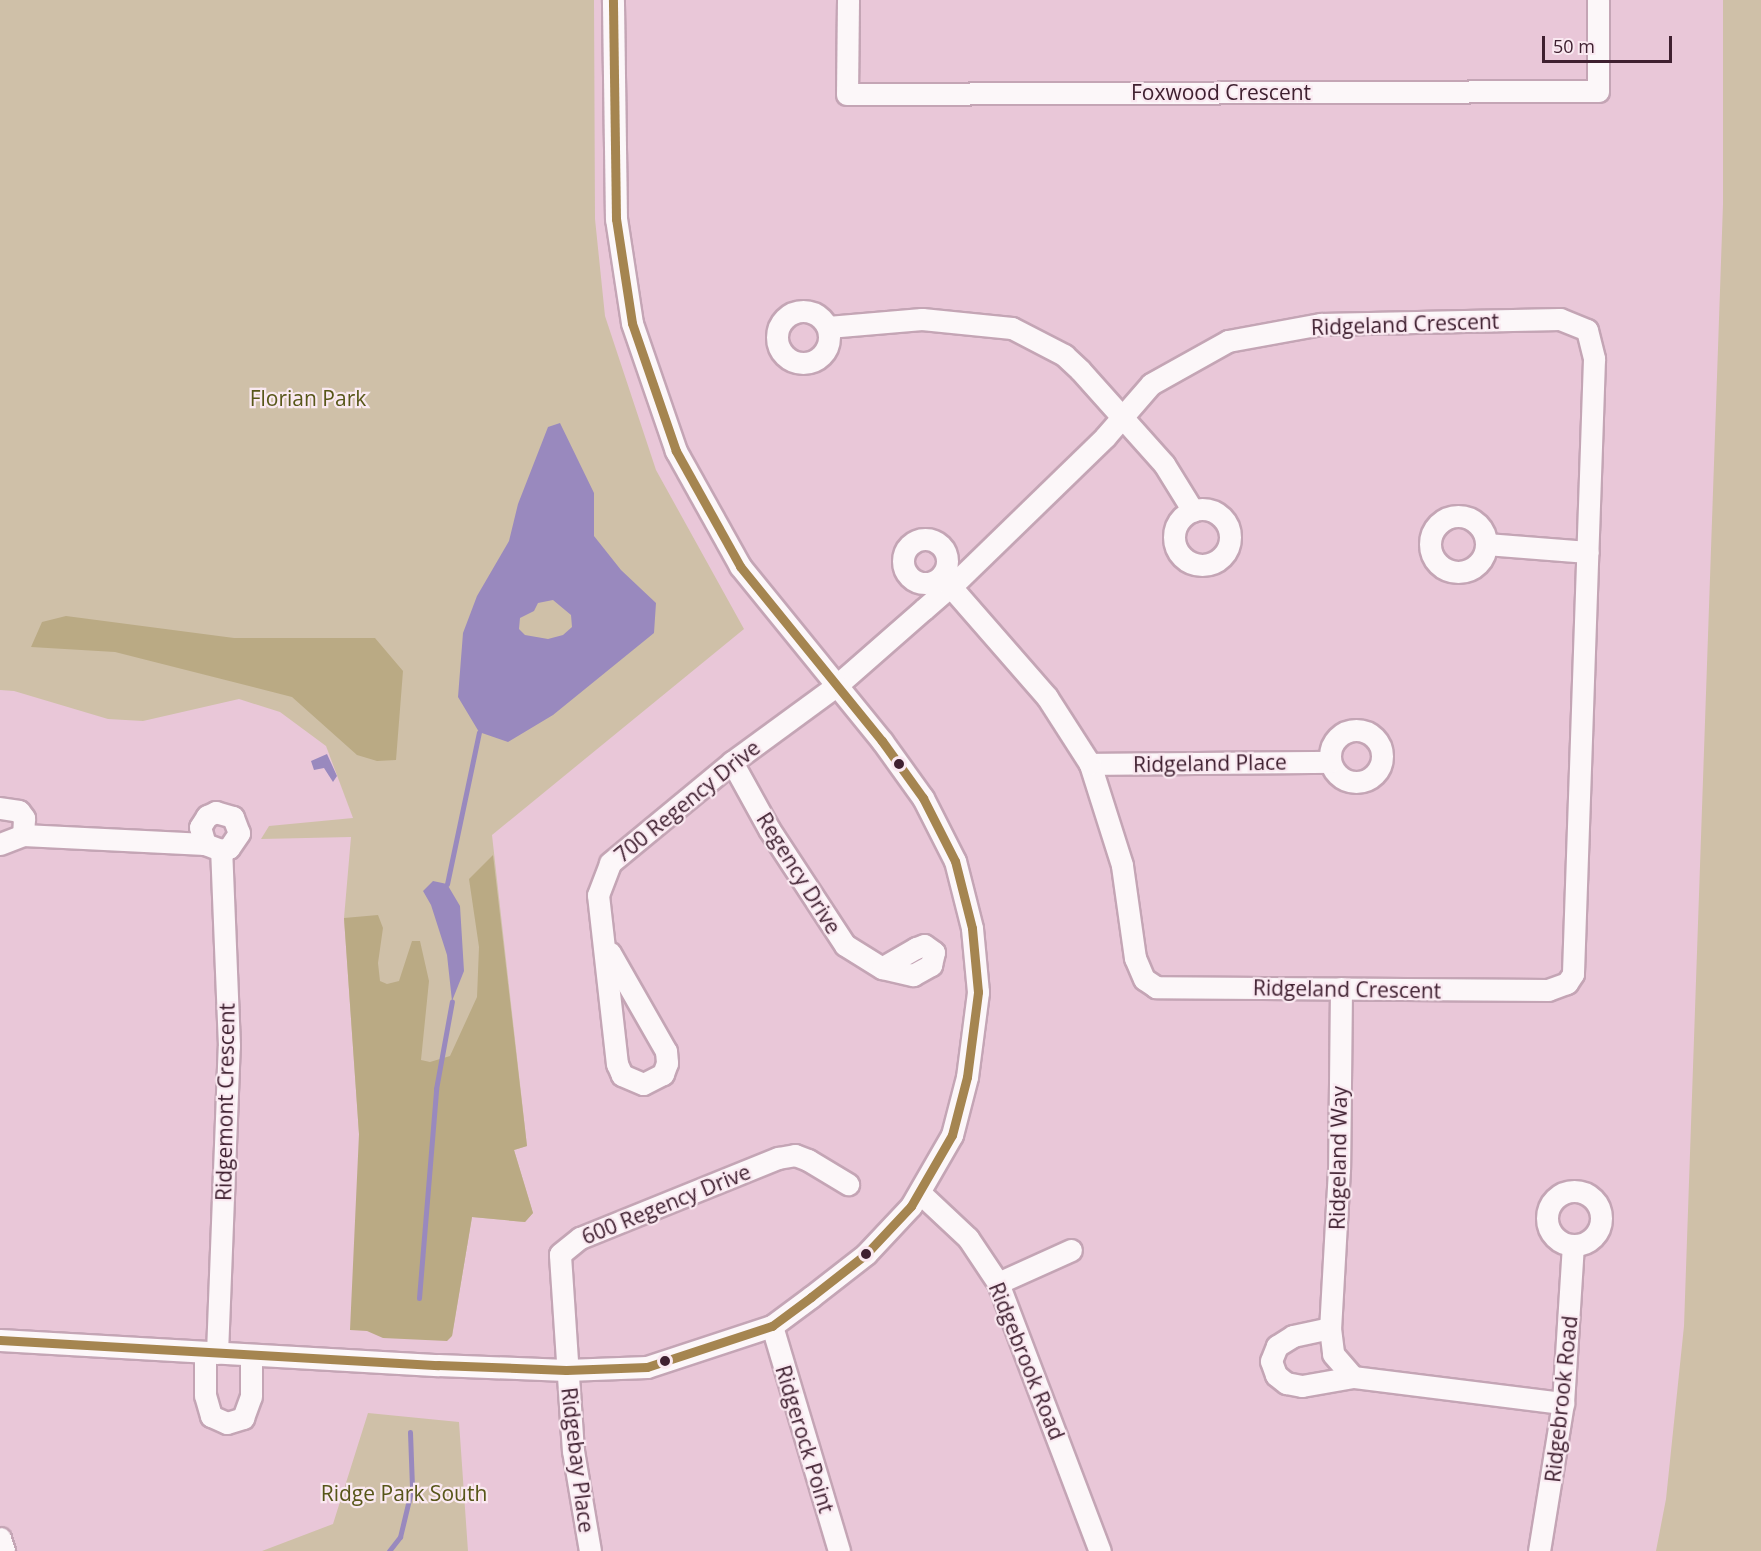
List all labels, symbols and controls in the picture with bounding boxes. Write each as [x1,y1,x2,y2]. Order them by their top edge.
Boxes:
scale bar [1545,24,1676,62]
text: 50 m [1553,34,1595,58]
street label: Foxwood Crescent [1131,79,1311,105]
street label: Ridgeland Crescent [1310,308,1500,340]
park label: Florian Park [250,385,366,411]
street label: 700 Regency Drive [609,735,765,867]
street label: Ridgeland Place [1133,749,1287,777]
unlabelled marker [893,758,905,770]
street label: Regency Drive [752,808,846,938]
street label: Ridgeland Crescent [1253,975,1441,1003]
street label: Ridgemont Crescent [211,1003,239,1201]
street label: Ridgeland Way [1324,1086,1352,1230]
street label: 600 Regency Drive [578,1159,754,1249]
unlabelled marker [860,1248,872,1260]
street label: Ridgebrook Road [984,1279,1070,1443]
street label: Ridgebrook Road [1540,1314,1582,1484]
unlabelled marker [659,1355,671,1367]
street label: Ridgerock Point [771,1362,839,1516]
street label: Ridgebay Place [557,1386,599,1534]
park label: Ridge Park South [321,1480,487,1506]

